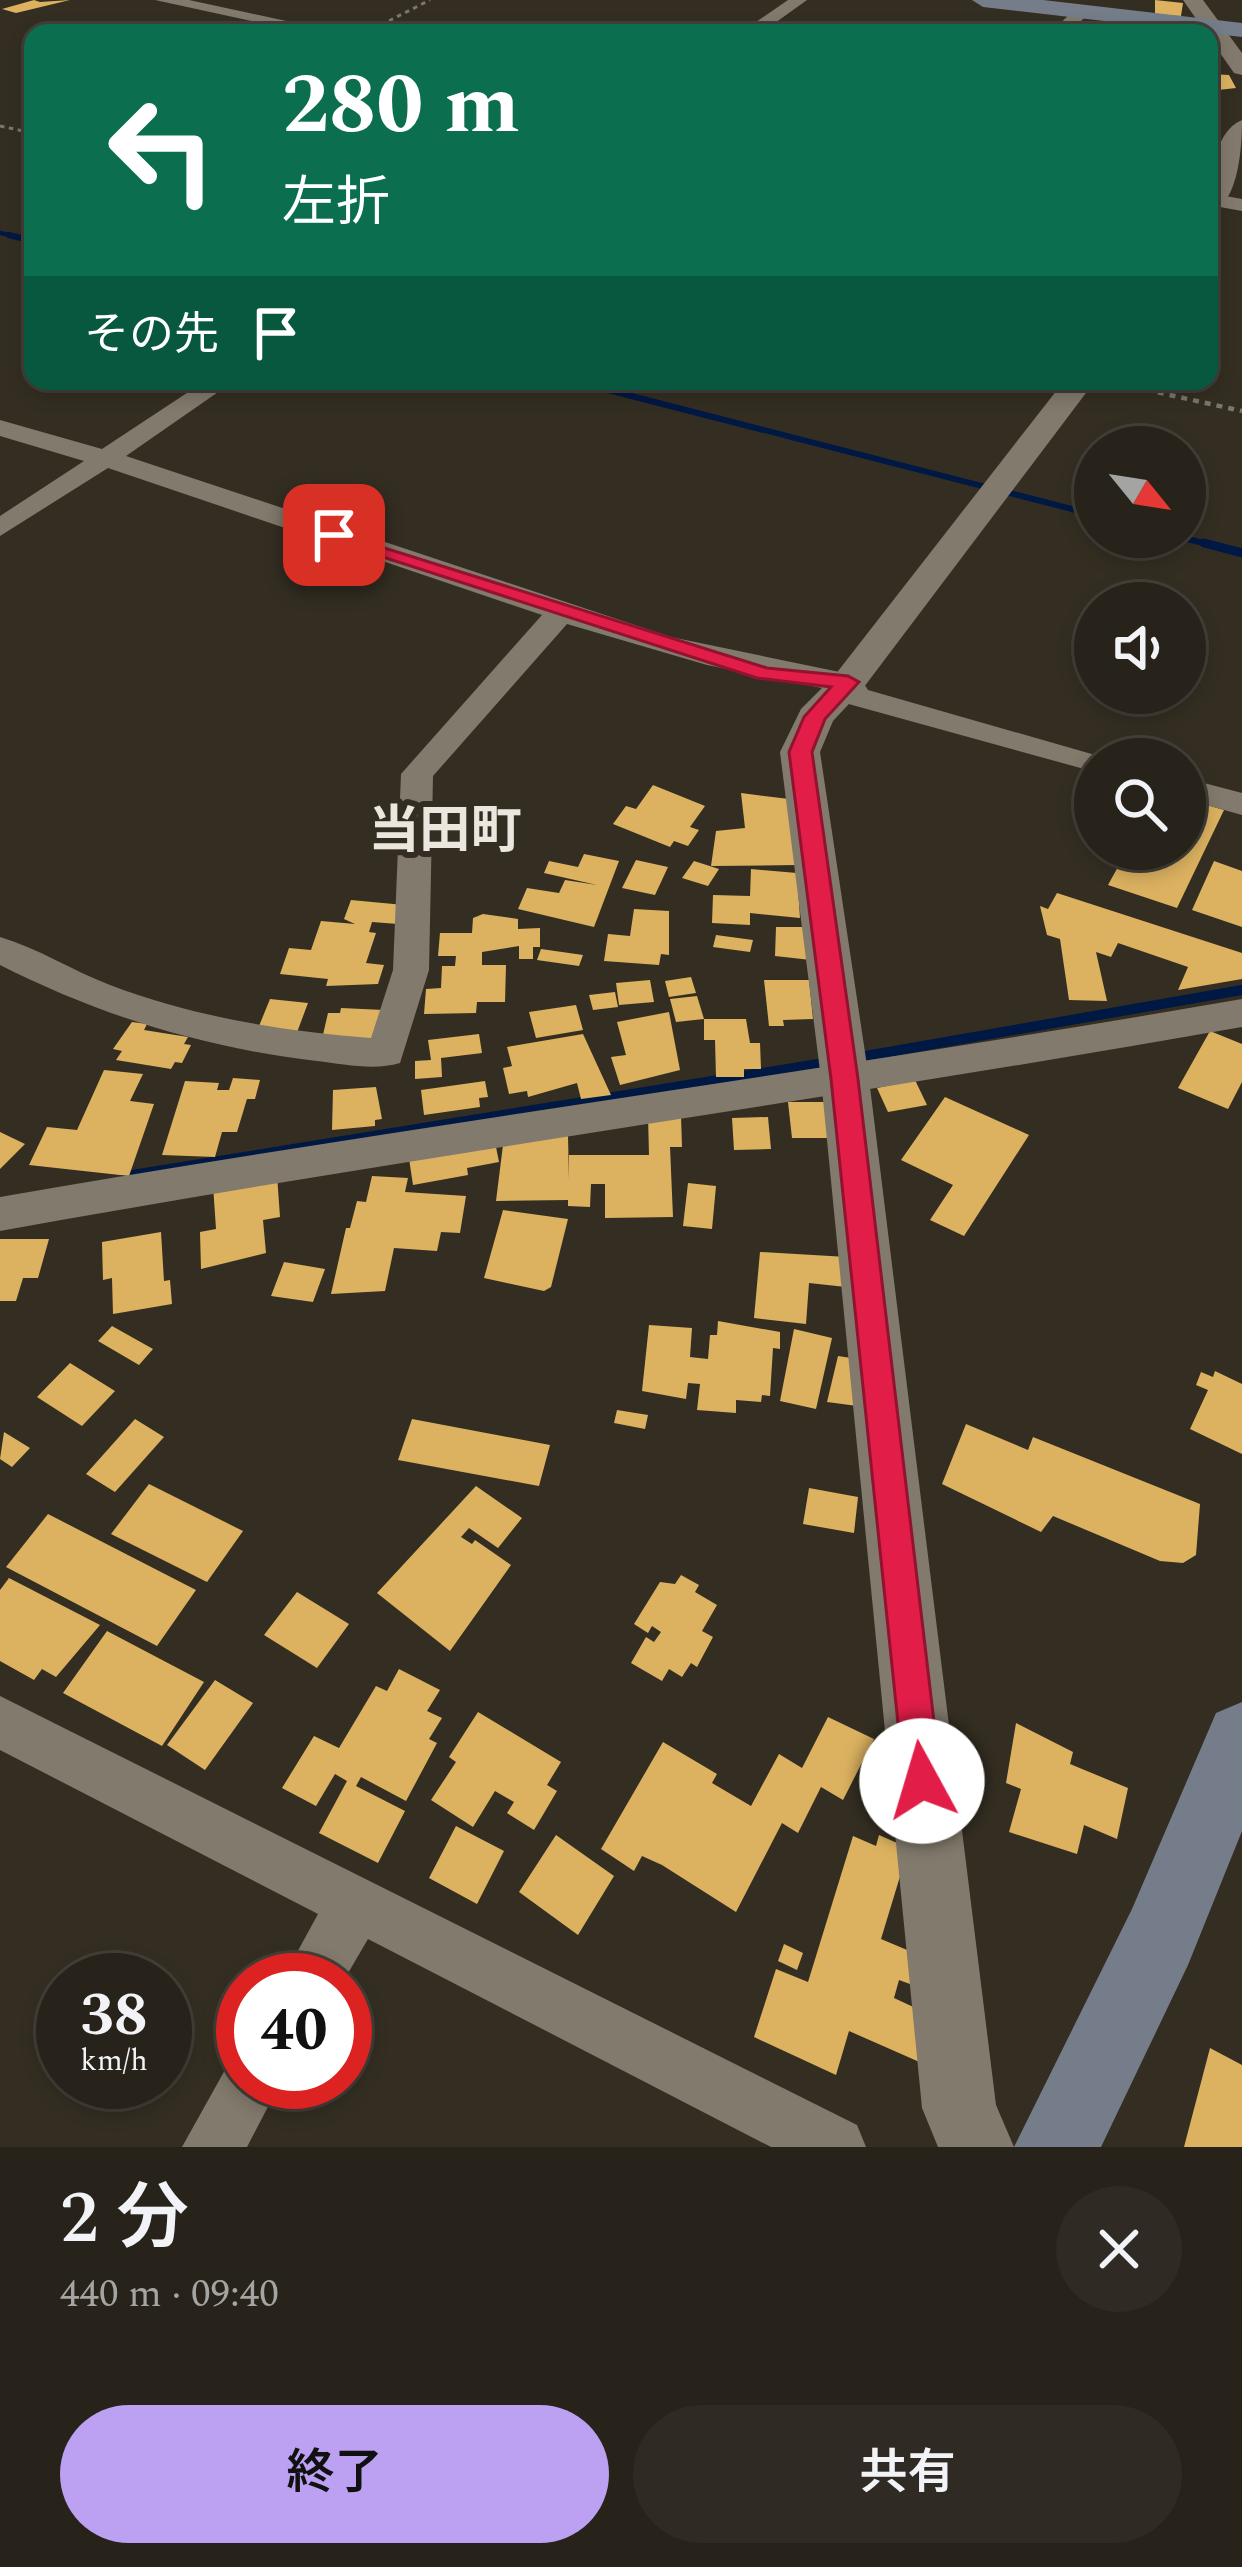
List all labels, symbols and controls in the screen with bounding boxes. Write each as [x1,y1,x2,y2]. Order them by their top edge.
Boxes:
text: 280 m [282,42,520,170]
icon: left [84,72,240,228]
text: 左折 [282,163,390,245]
icon: arrive [243,300,309,366]
text: その先 [84,301,219,370]
north arrow [1074,426,1206,558]
map controls [1074,426,1206,870]
pin [283,484,385,586]
icon: arrive [301,502,367,568]
button: sound [1074,582,1206,714]
button: search [1074,738,1206,870]
district label: 当田町 [368,793,522,871]
position arrow [859,1718,985,1844]
speed limit sign: 40 [216,1953,372,2109]
text: 38 [80,1970,148,2062]
text: km/h [80,2038,148,2084]
text: 2 分 [60,2165,189,2274]
button: close [1056,2186,1182,2312]
text: 440 m · 09:40 [60,2265,279,2324]
button: 終了 [60,2405,609,2543]
button: 共有 [633,2405,1182,2543]

